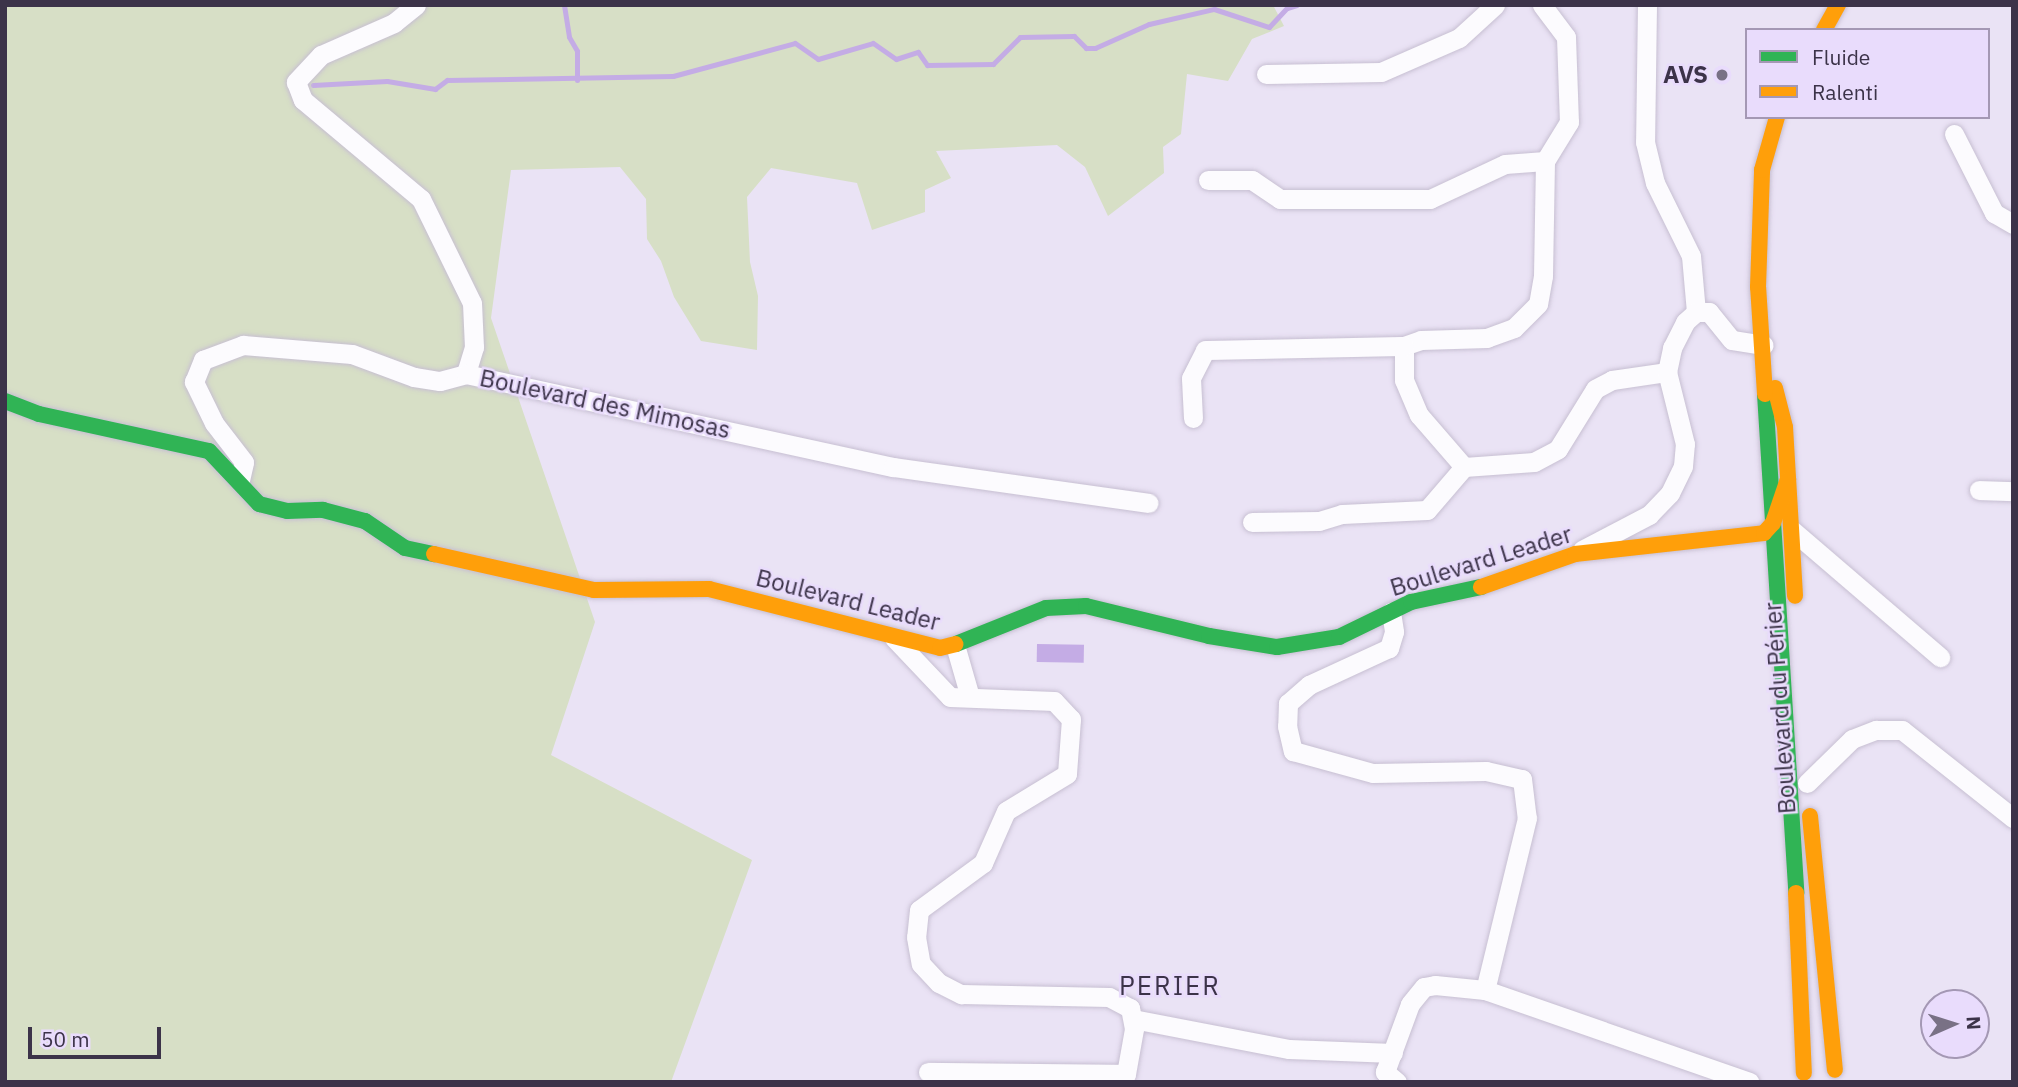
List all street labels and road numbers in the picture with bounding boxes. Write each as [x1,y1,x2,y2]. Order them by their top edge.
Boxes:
street label: Boulevard des Mimosas [477,363,733,445]
street label: Boulevard Leader [1387,520,1575,602]
street label: Boulevard Leader [753,563,943,637]
street label: Boulevard du Périer [1758,601,1802,815]

